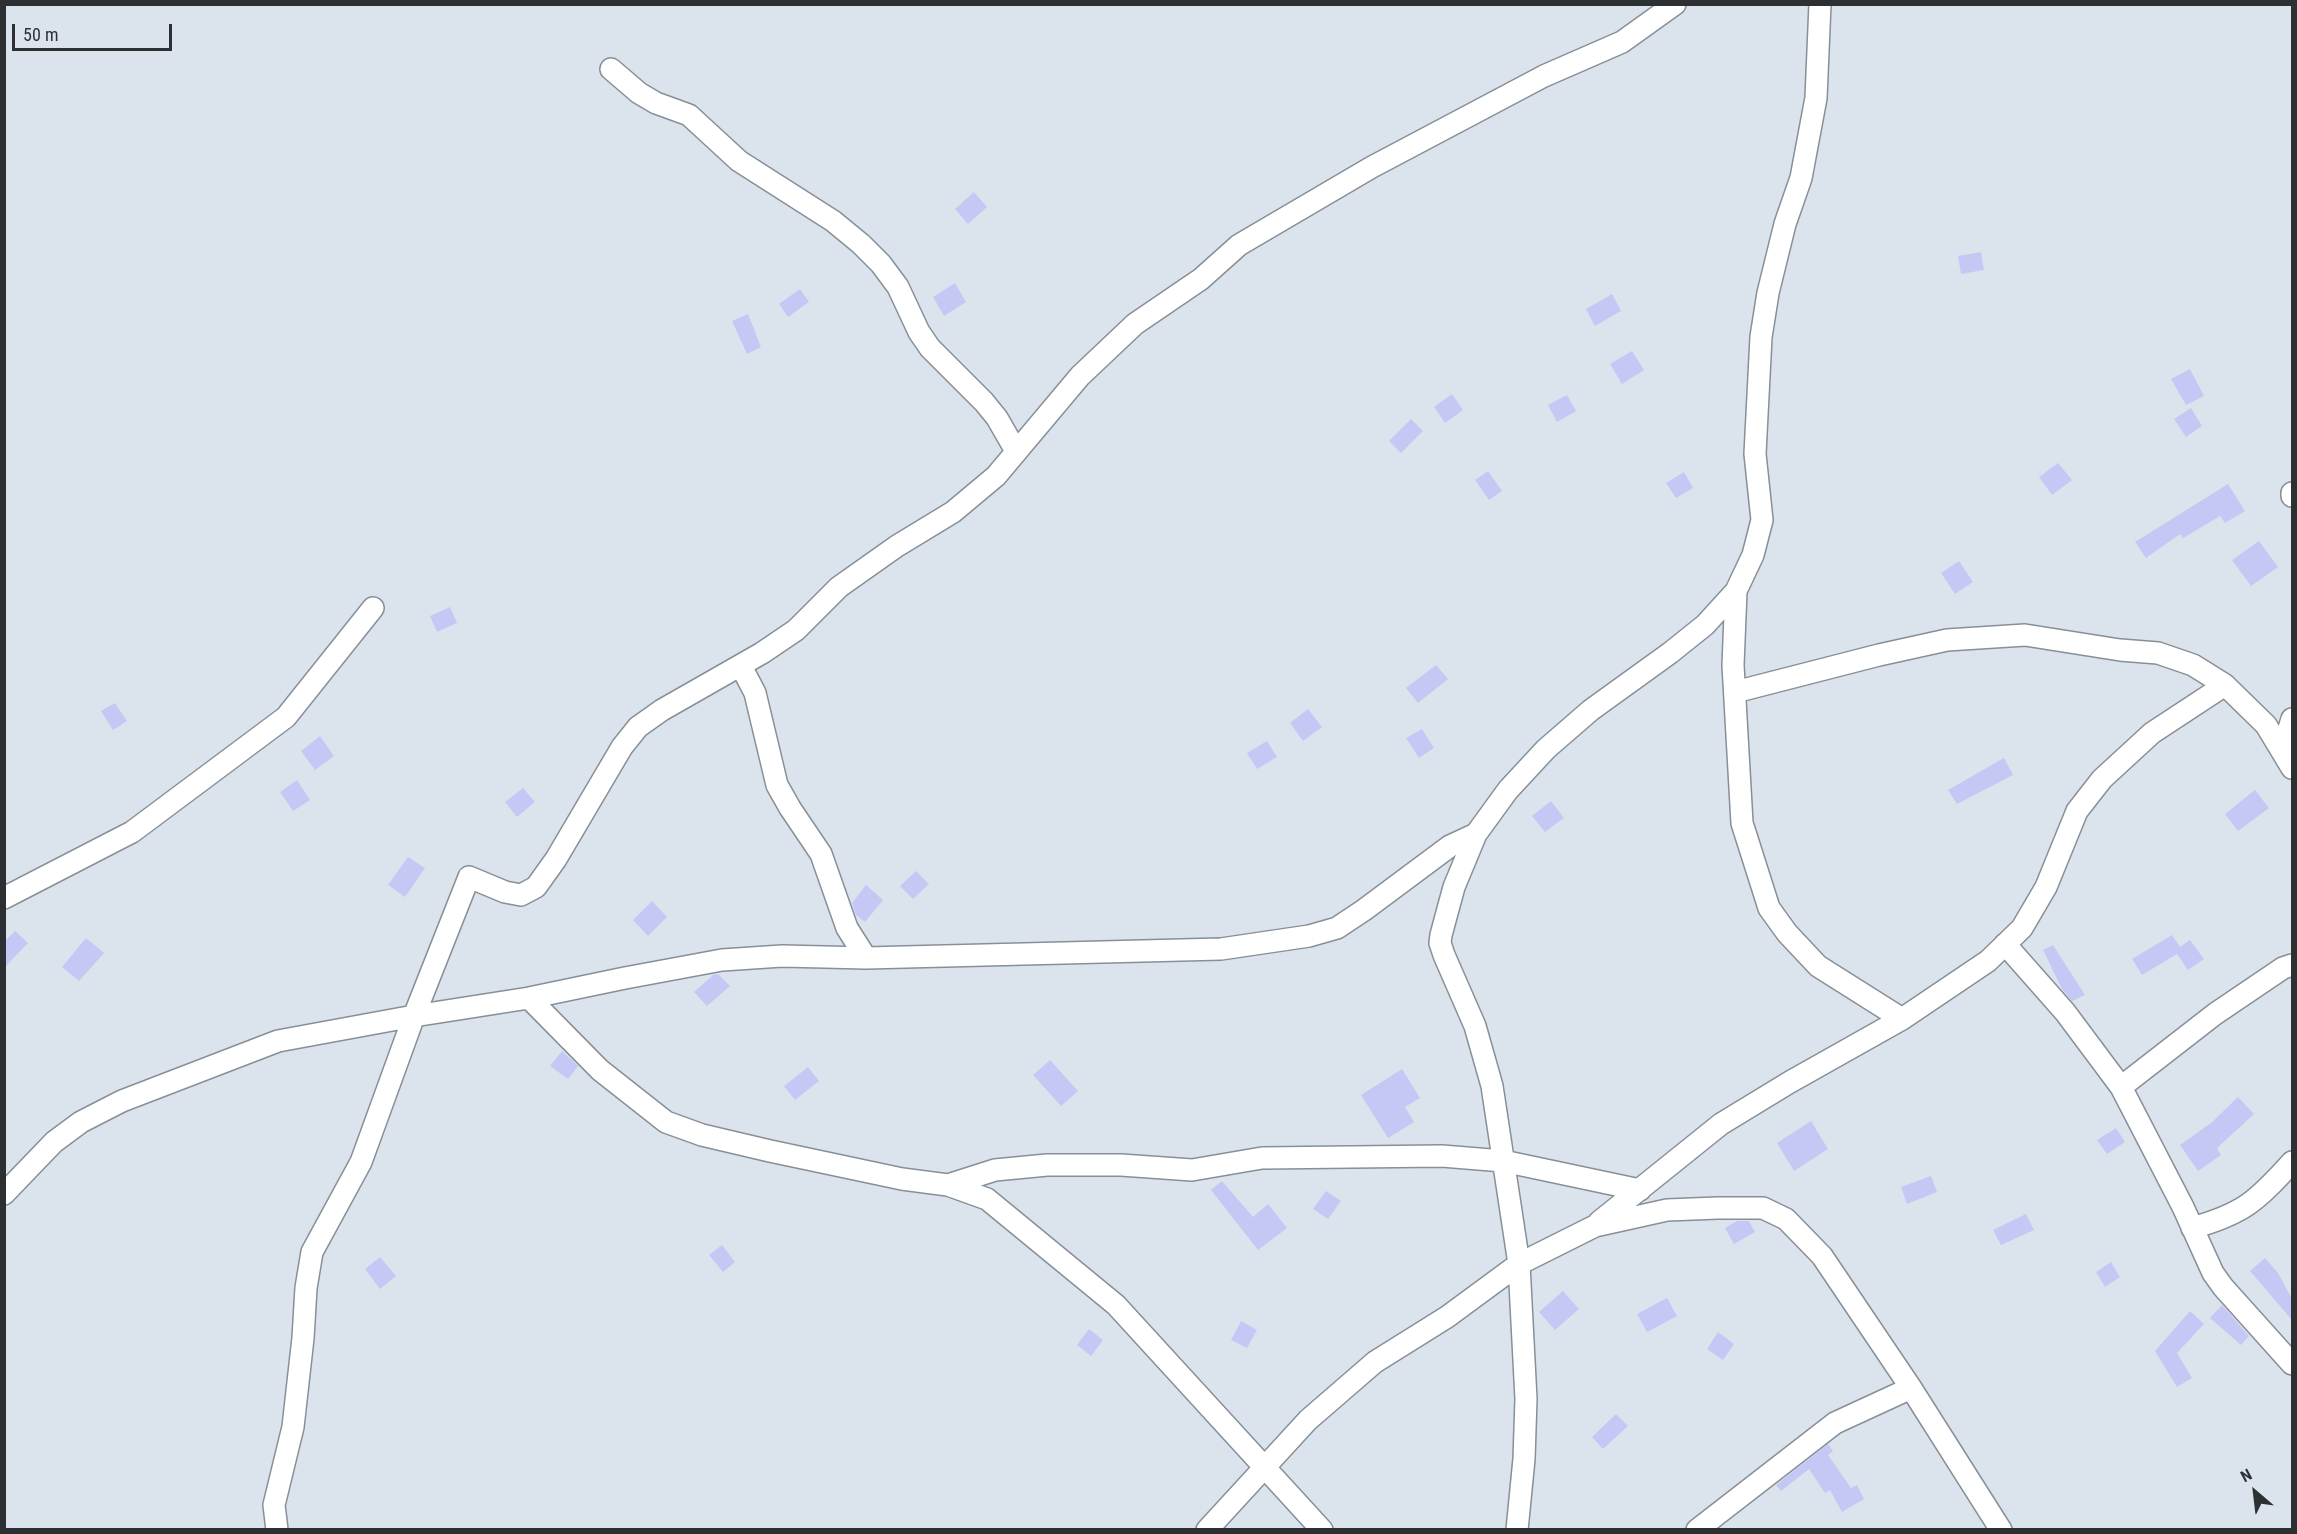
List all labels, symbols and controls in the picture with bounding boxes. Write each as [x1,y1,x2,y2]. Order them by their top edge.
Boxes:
scale bar [15,12,176,50]
text: 50 m [23,24,58,45]
north arrow [2225,1462,2285,1522]
text: N [2238,1465,2255,1486]

